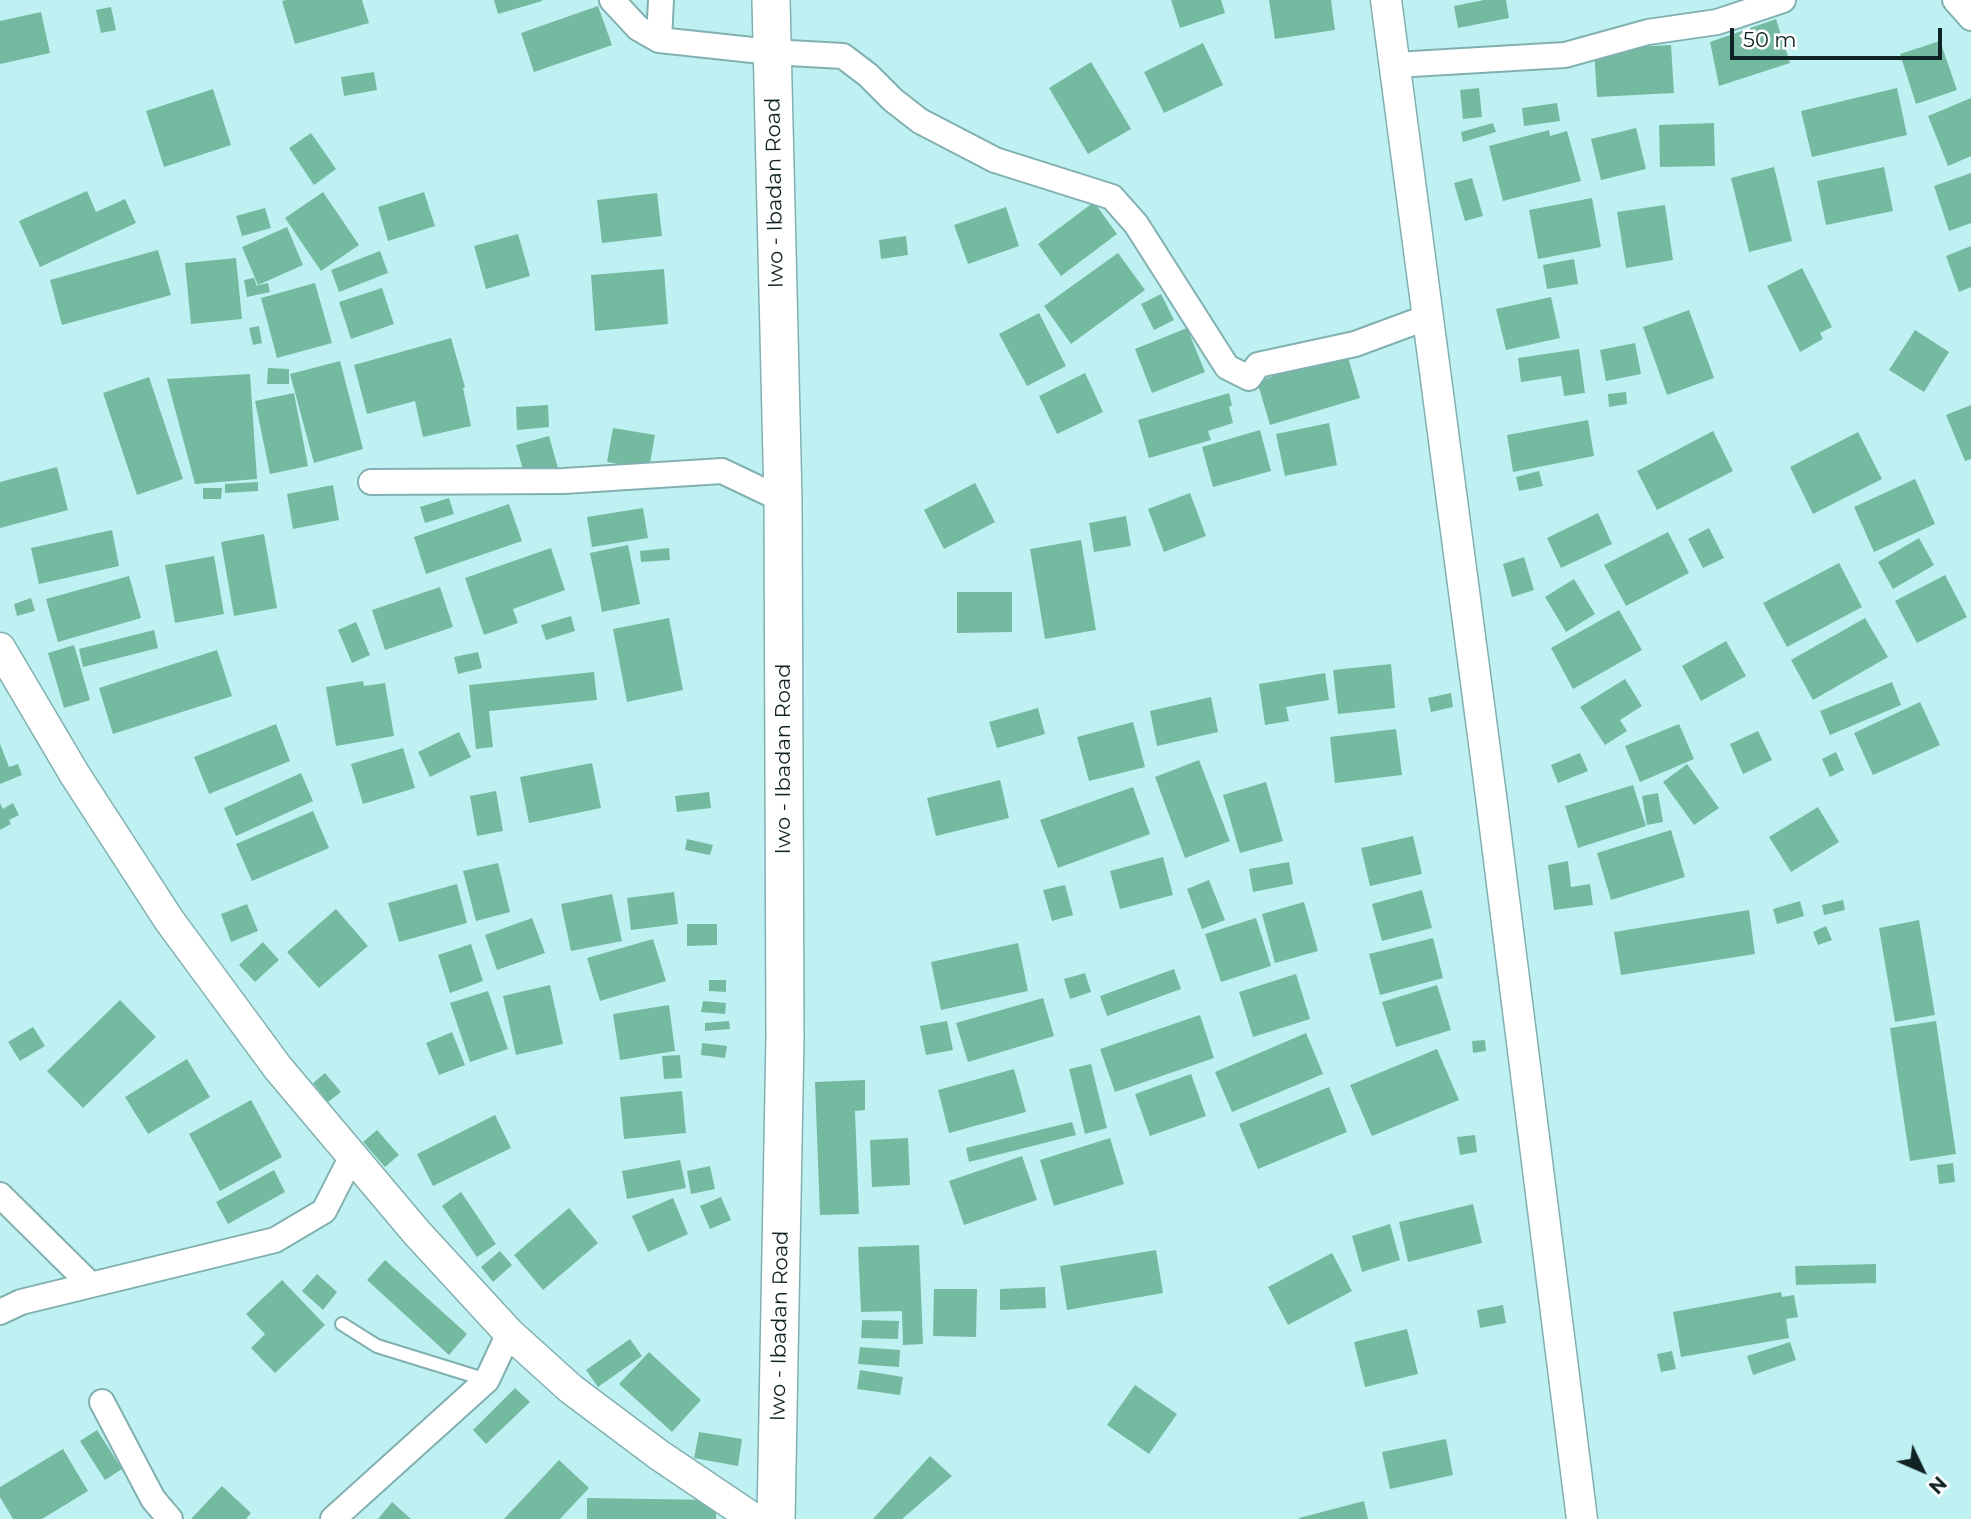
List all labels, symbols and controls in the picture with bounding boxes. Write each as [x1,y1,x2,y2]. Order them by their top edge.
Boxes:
scale bar [1733,14,1945,58]
text: 50 m [1743,27,1797,52]
street label: Iwo - Ibadan Road [761,97,789,289]
street label: Iwo - Ibadan Road [771,664,797,854]
street label: Iwo - Ibadan Road [766,1230,794,1422]
north arrow [1887,1435,1957,1505]
text: N [1924,1471,1951,1498]

